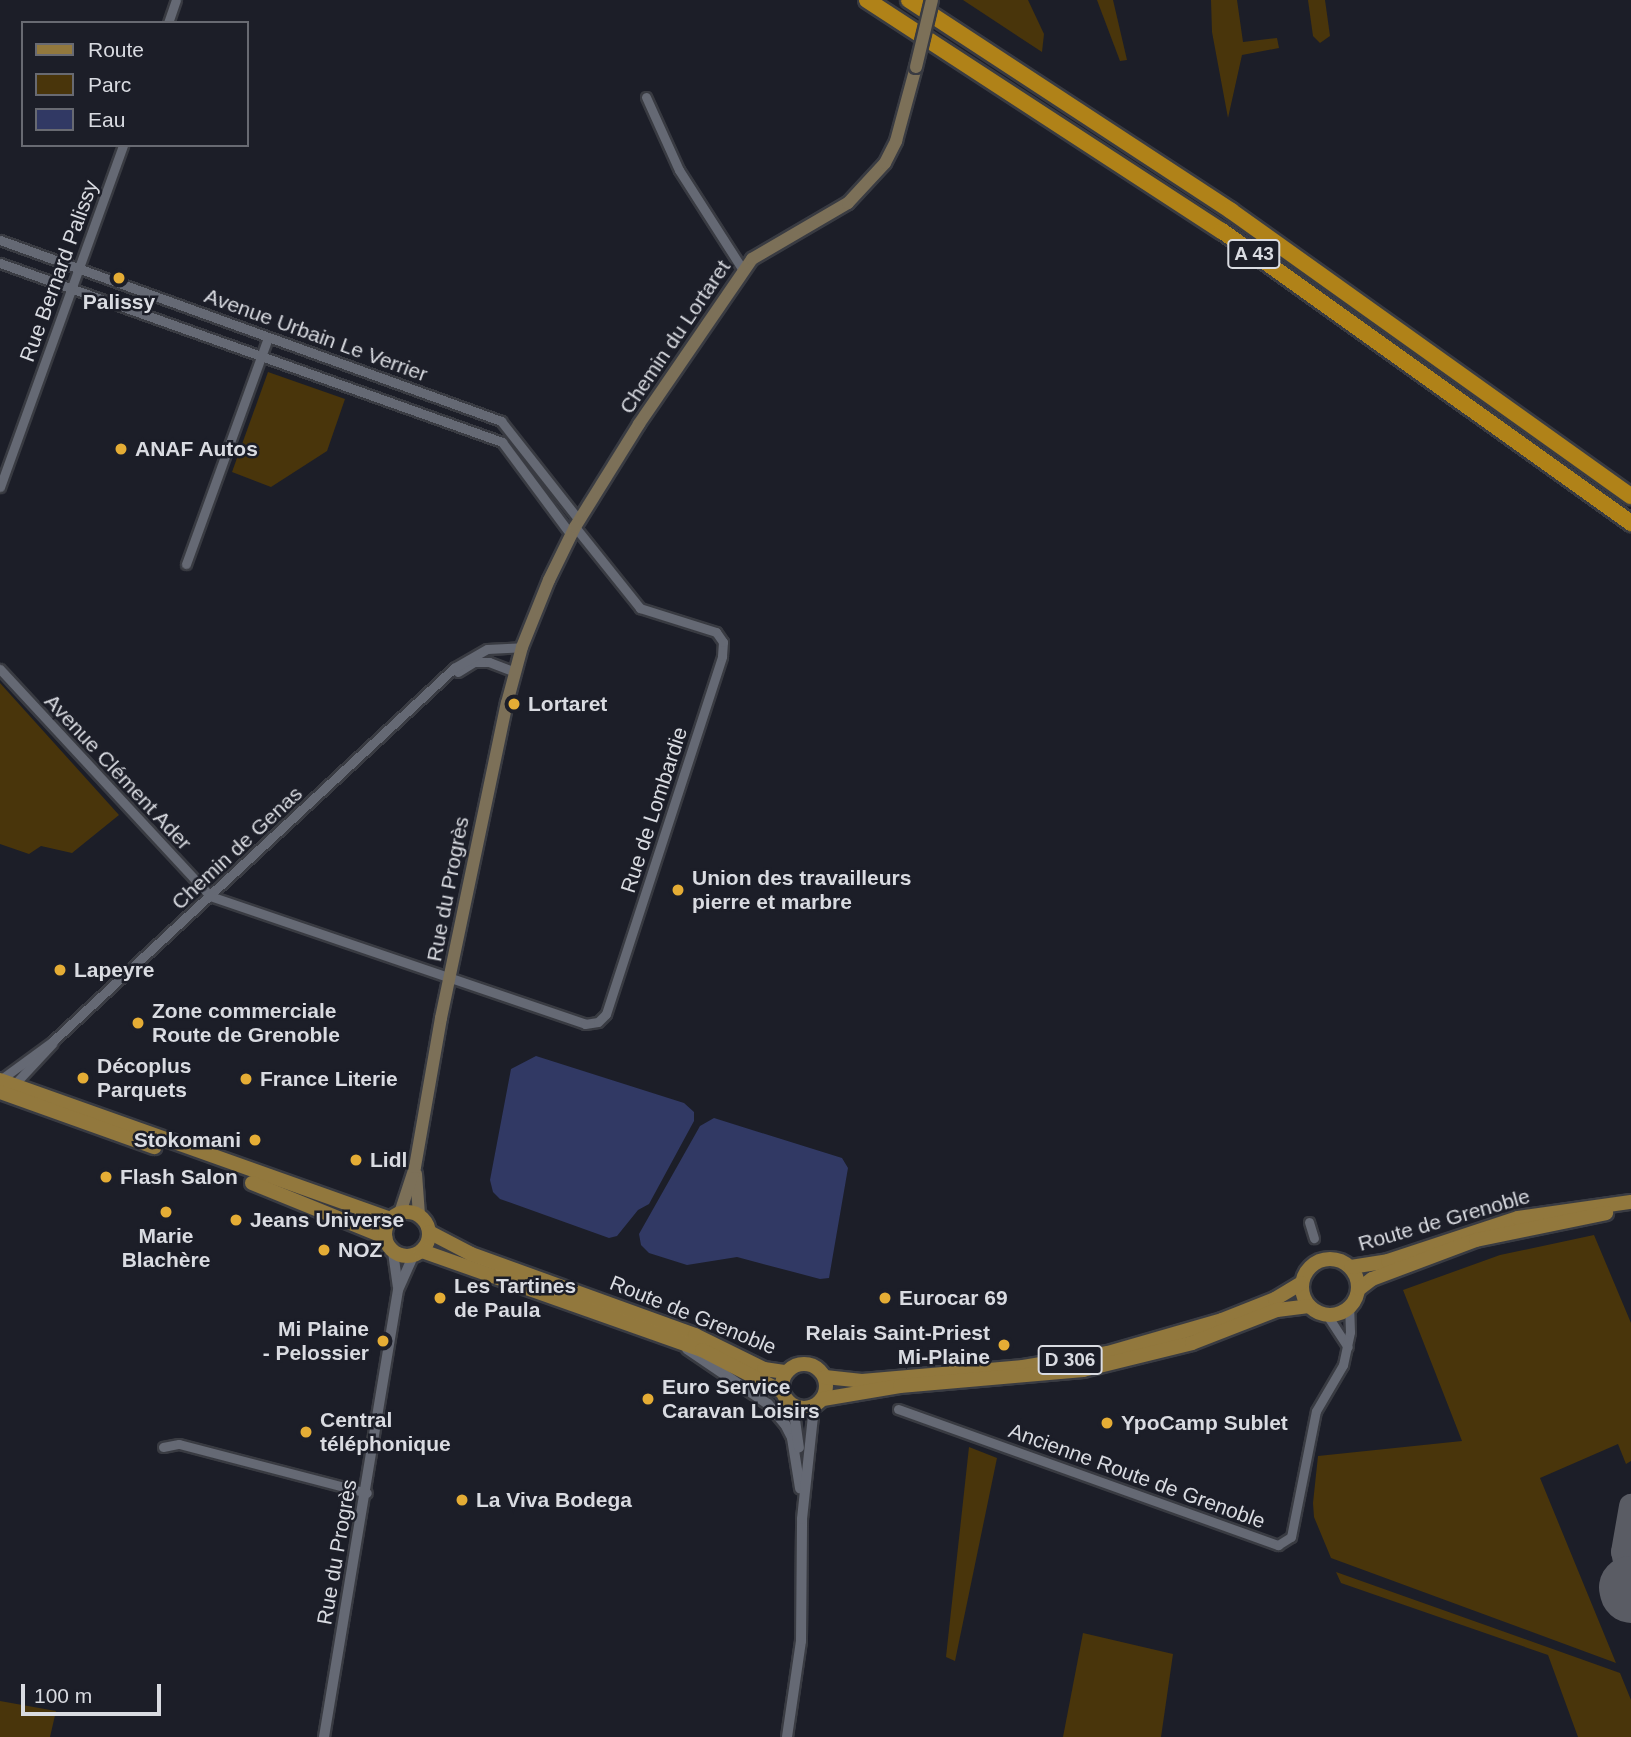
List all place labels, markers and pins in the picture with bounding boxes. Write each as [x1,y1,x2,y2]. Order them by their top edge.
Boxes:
marker: Palissy [111,270,127,286]
place label: Palissy [83,289,155,315]
place label: ANAF Autos [135,436,259,462]
marker: ANAF Autos [113,441,129,457]
place label: Lortaret [528,691,607,717]
marker: Lortaret [506,696,522,712]
place label: Union des travailleurs pierre et marbre [692,865,911,915]
marker: Union des travailleurs pierre et marbre [670,882,686,898]
place label: Lapeyre [74,957,155,983]
marker: Lapeyre [52,962,68,978]
place label: Zone commerciale Route de Grenoble [152,998,340,1048]
marker: Zone commerciale Route de Grenoble [130,1015,146,1031]
place label: Décoplus Parquets [97,1053,192,1103]
place label: France Literie [260,1066,398,1092]
marker: Décoplus Parquets [75,1070,91,1086]
marker: France Literie [238,1071,254,1087]
place label: Stokomani [134,1127,241,1153]
marker: Stokomani [247,1132,263,1148]
place label: Lidl [370,1147,407,1173]
marker: Lidl [348,1152,364,1168]
place label: Flash Salon [120,1164,238,1190]
marker: Flash Salon [98,1169,114,1185]
marker: Marie Blachère [158,1204,174,1220]
place label: Jeans Universe [250,1207,404,1233]
marker: Jeans Universe [228,1212,244,1228]
place label: Marie Blachère [122,1223,210,1273]
place label: NOZ [338,1237,382,1263]
marker: NOZ [316,1242,332,1258]
place label: Les Tartines de Paula [454,1273,576,1323]
place label: Eurocar 69 [899,1285,1008,1311]
marker: Les Tartines de Paula [432,1290,448,1306]
marker: Eurocar 69 [877,1290,893,1306]
place label: Mi Plaine - Pelossier [263,1316,369,1366]
place label: Relais Saint-Priest Mi-Plaine [806,1320,990,1370]
marker: Mi Plaine - Pelossier [375,1333,391,1349]
marker: Relais Saint-Priest Mi-Plaine [996,1337,1012,1353]
place label: Euro Service Caravan Loisirs [662,1374,820,1424]
marker: Euro Service Caravan Loisirs [640,1391,656,1407]
place label: Central téléphonique [320,1407,451,1457]
place label: YpoCamp Sublet [1121,1410,1288,1436]
marker: YpoCamp Sublet [1099,1415,1115,1431]
marker: Central téléphonique [298,1424,314,1440]
place label: La Viva Bodega [476,1487,632,1513]
marker: La Viva Bodega [454,1492,470,1508]

